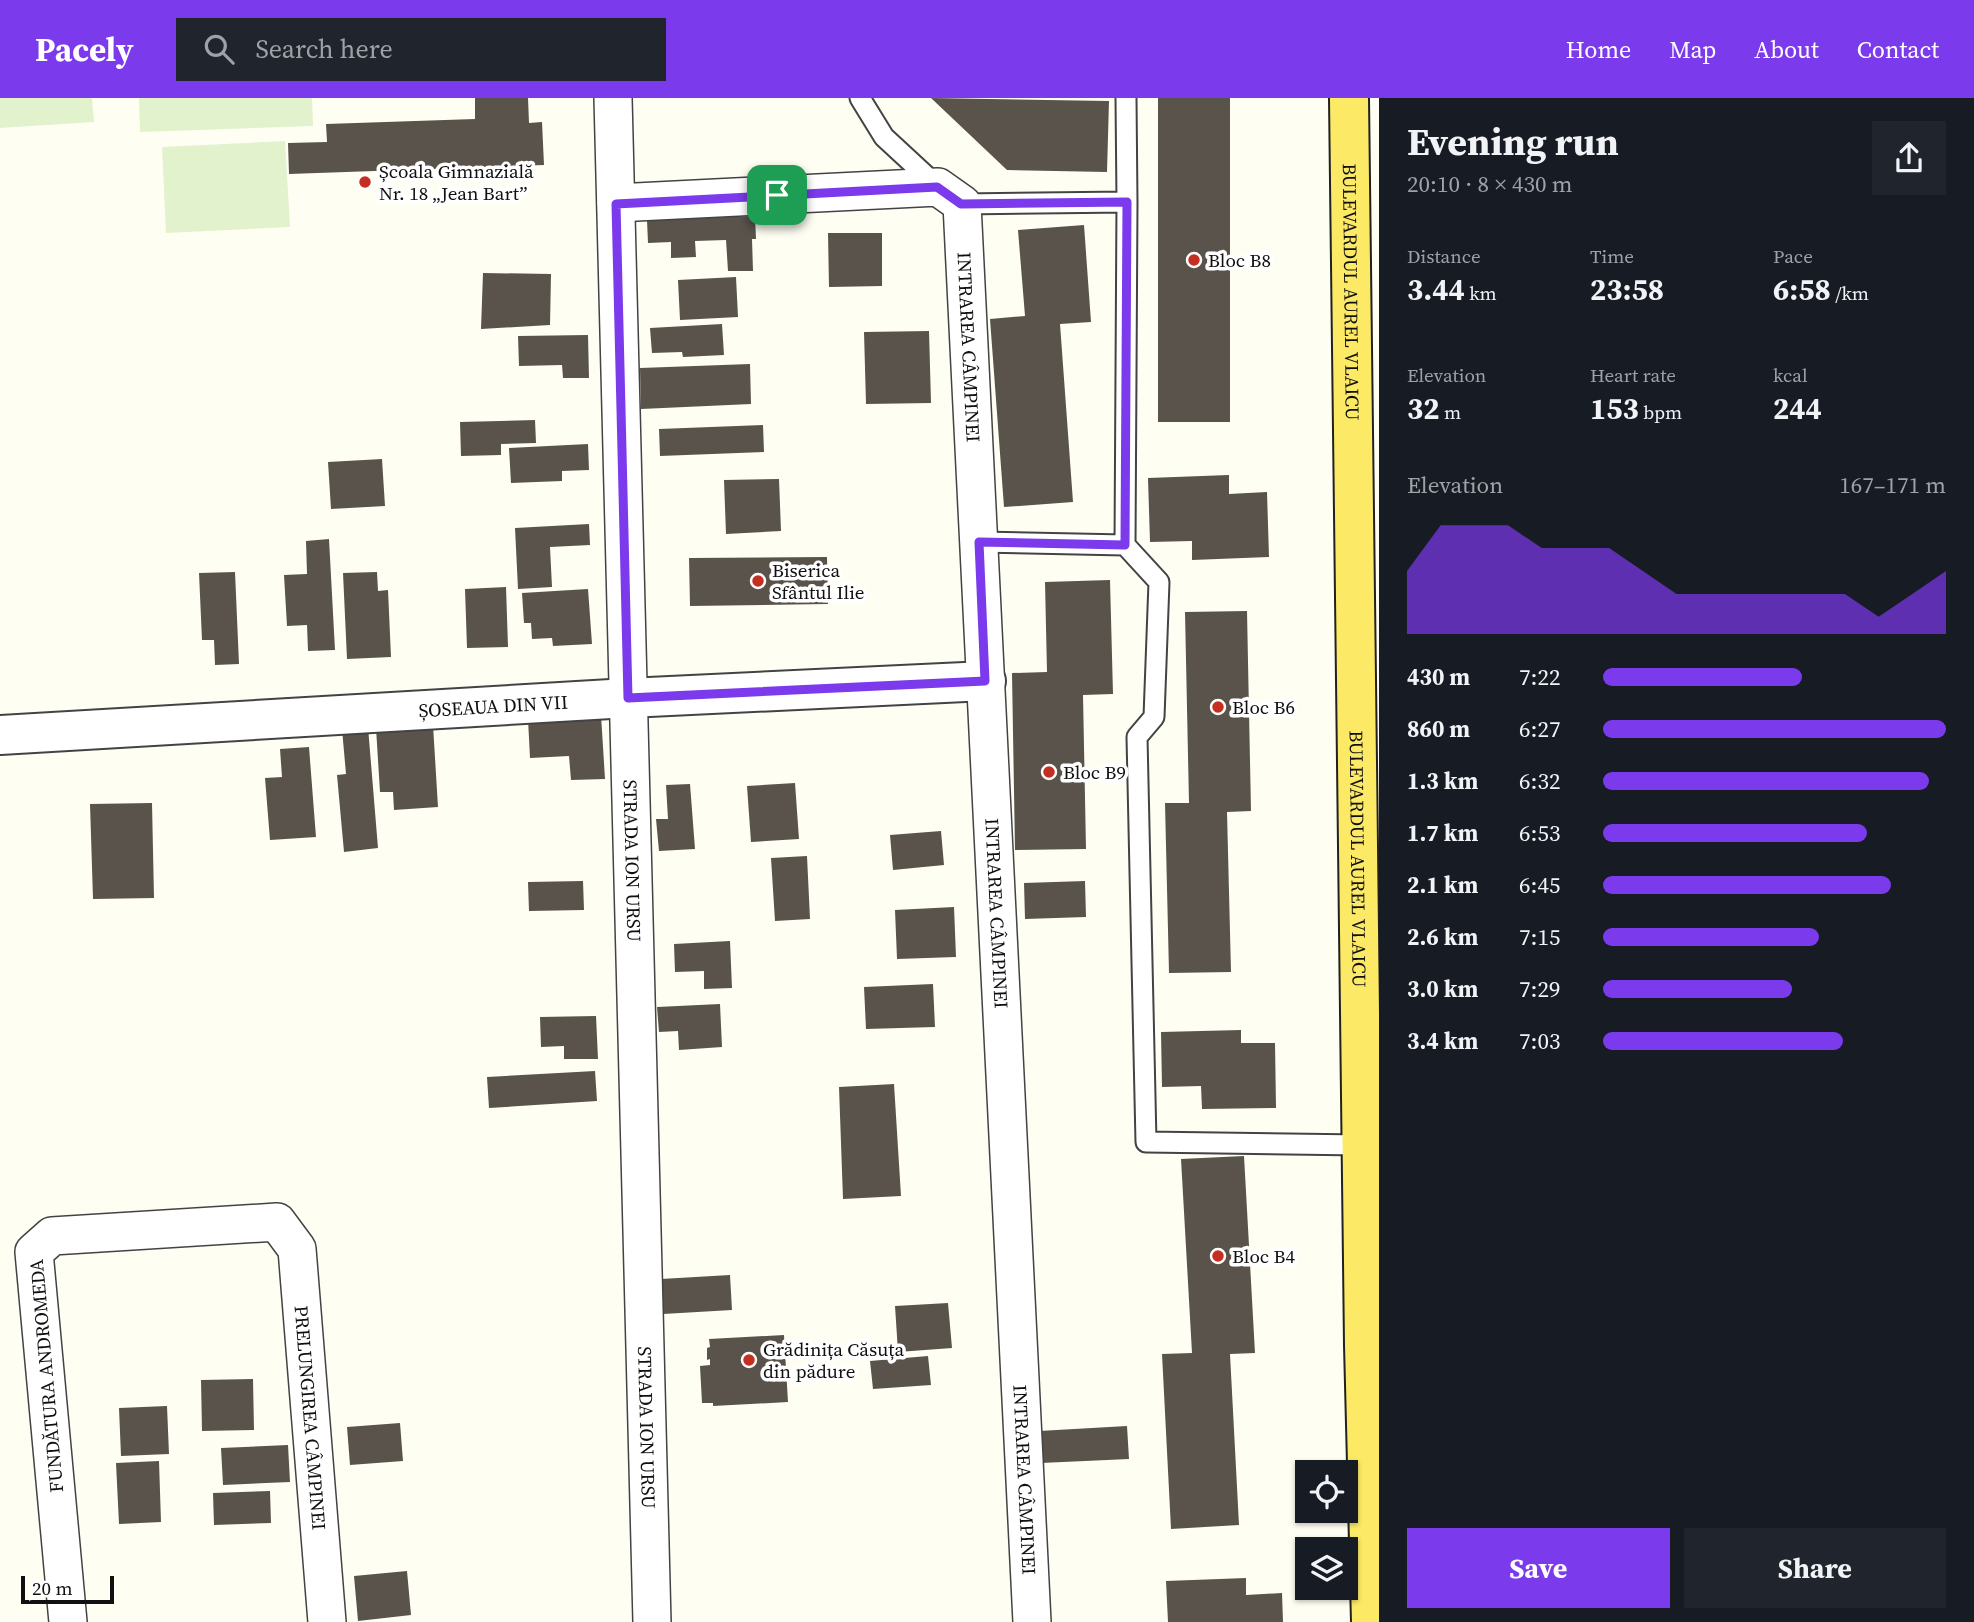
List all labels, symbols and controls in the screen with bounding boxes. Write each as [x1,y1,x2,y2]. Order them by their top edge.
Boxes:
search box [176,18,666,81]
text: Pacely [35,27,134,72]
icon: search [200,30,238,68]
text: Search here [256,31,393,67]
text: Home [1566,33,1631,66]
text: Map [1669,33,1716,66]
text: About [1754,33,1819,66]
text: Contact [1857,33,1939,66]
text: Evening run [1407,116,1619,168]
button: share [1872,121,1946,195]
place label: Școala Gimnazială Nr. 18 „Jean Bart” [379,158,534,206]
street label: BULEVARDUL AUREL VLAICU [1337,163,1366,421]
pin [747,165,807,225]
text: 20:10 · 8 × 430 m [1407,168,1573,200]
marker: Școala Gimnazială Nr. 18 „Jean Bart” [357,174,373,190]
icon: arrive [758,176,796,214]
text: Distance [1407,243,1481,269]
text: Time [1590,243,1634,269]
text: Pace [1773,243,1813,269]
place label: Bloc B8 [1208,247,1271,273]
street label: INTRAREA CÂMPINEI [951,251,987,443]
marker: Bloc B8 [1186,252,1202,268]
text: 3.44 [1407,269,1465,310]
text: 23:58 [1590,269,1664,310]
text: 6:58 [1773,269,1831,310]
text: km [1465,280,1497,306]
text: /km [1831,280,1869,306]
text: Elevation [1407,362,1486,388]
text: Heart rate [1590,362,1676,388]
text: kcal [1773,362,1808,388]
text: 32 [1407,388,1440,429]
text: 153 [1590,388,1639,429]
text: 244 [1773,388,1822,429]
text: m [1440,399,1461,425]
text: bpm [1639,399,1682,425]
text: Elevation [1407,469,1503,501]
text: 167–171 m [1839,469,1946,501]
place label: Biserica Sfântul Ilie [772,557,865,605]
marker: Biserica Sfântul Ilie [750,573,766,589]
text: 430 m [1407,661,1470,693]
text: 7:22 [1519,661,1560,693]
street label: ȘOSEAUA DIN VII [418,689,569,723]
place label: Bloc B6 [1232,694,1295,720]
marker: Bloc B6 [1210,699,1226,715]
text: 860 m [1407,713,1470,745]
text: 6:27 [1519,713,1560,745]
street label: BULEVARDUL AUREL VLAICU [1344,730,1373,988]
place label: Bloc B9 [1063,759,1126,785]
marker: Bloc B9 [1041,764,1057,780]
text: 1.3 km [1407,765,1478,797]
text: 6:32 [1519,765,1560,797]
street label: STRADA ION URSU [617,779,648,942]
text: 1.7 km [1407,817,1478,849]
text: 6:53 [1519,817,1560,849]
street label: INTRAREA CÂMPINEI [979,818,1015,1009]
text: 2.1 km [1407,869,1478,901]
text: 6:45 [1519,869,1560,901]
text: 2.6 km [1407,921,1478,953]
text: 7:15 [1519,921,1560,953]
text: 3.0 km [1407,973,1478,1005]
text: 7:29 [1519,973,1560,1005]
text: 3.4 km [1407,1025,1478,1057]
text: 7:03 [1519,1025,1560,1057]
place label: Bloc B4 [1232,1243,1296,1269]
marker: Bloc B4 [1210,1248,1226,1264]
street label: FUNDĂTURA ANDROMEDA [23,1258,69,1494]
street label: PRELUNGIREA CÂMPINEI [289,1305,333,1531]
place label: Grădinița Căsuța din pădure [763,1336,904,1384]
street label: STRADA ION URSU [632,1346,662,1509]
marker: Grădinița Căsuța din pădure [741,1352,757,1368]
street label: INTRAREA CÂMPINEI [1007,1384,1043,1575]
map controls [1295,1460,1358,1600]
button: locate [1295,1460,1358,1523]
button: Save [1407,1528,1670,1608]
button: Share [1684,1528,1946,1608]
button: layers [1295,1537,1358,1600]
scale bar [21,1573,114,1605]
text: 20 m [32,1575,73,1601]

